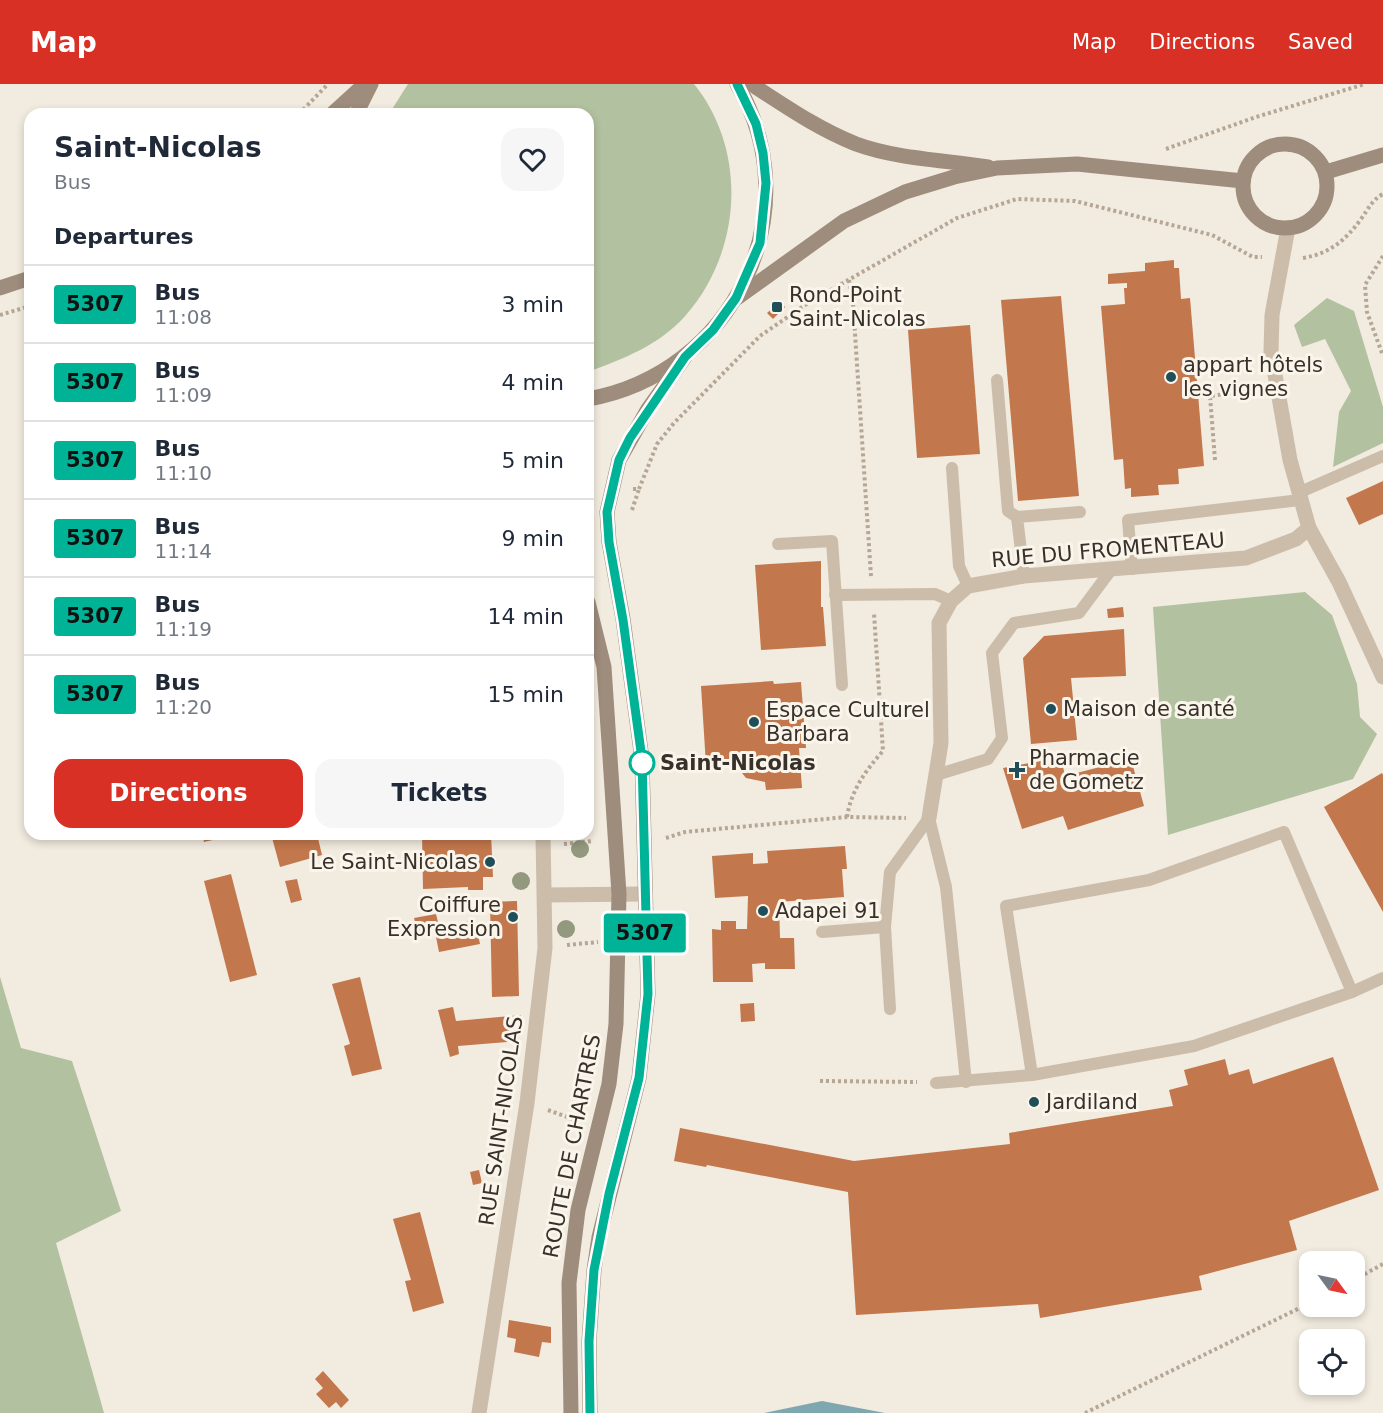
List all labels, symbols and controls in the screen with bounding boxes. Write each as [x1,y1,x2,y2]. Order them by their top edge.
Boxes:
text: Map [30,26,97,59]
text: Map [1072,30,1116,54]
text: Directions [1149,30,1255,54]
text: Saved [1288,30,1353,54]
button: heart [501,128,564,191]
text: Saint-Nicolas [54,131,262,164]
text: Bus [54,170,91,194]
text: Departures [54,224,194,249]
text: Bus [154,280,200,305]
place label: Rond-Point Saint-Nicolas [789,283,926,331]
text: 5307 [66,292,124,316]
text: 3 min [502,292,564,317]
marker: Rond-Point Saint-Nicolas [770,300,784,314]
text: 11:08 [154,305,212,329]
place label: appart hôtels les vignes [1183,353,1323,401]
text: Bus [154,358,200,383]
text: 5307 [66,370,124,394]
text: 4 min [502,370,564,395]
marker: appart hôtels les vignes [1164,370,1178,384]
text: 11:09 [154,383,212,407]
text: Bus [154,436,200,461]
text: 5307 [66,448,124,472]
text: 5 min [502,448,564,473]
text: 11:10 [154,461,212,485]
text: Bus [154,514,200,539]
text: 5307 [66,526,124,550]
text: 9 min [502,526,564,551]
street label: RUE DU FROMENTEAU [990,528,1226,572]
text: 11:14 [154,539,212,563]
text: Bus [154,592,200,617]
text: 5307 [66,604,124,628]
text: 14 min [488,604,564,629]
text: 11:19 [154,617,212,641]
text: Bus [154,670,200,695]
text: 5307 [66,682,124,706]
text: 15 min [488,682,564,707]
text: 11:20 [154,695,212,719]
place label: Maison de santé [1063,697,1235,721]
place label: Espace Culturel Barbara [766,698,930,746]
marker: Maison de santé [1044,702,1058,716]
marker: Espace Culturel Barbara [747,715,761,729]
place label: Pharmacie de Gometz [1029,746,1144,794]
marker: Saint-Nicolas [629,750,655,776]
place label: Saint-Nicolas [660,751,816,775]
button: Directions [54,759,303,828]
button: Tickets [315,759,564,828]
marker: Pharmacie de Gometz [1010,763,1024,777]
place label: Le Saint-Nicolas [310,850,478,874]
marker: Le Saint-Nicolas [483,855,497,869]
place label: Coiffure Expression [387,893,501,941]
place label: Adapei 91 [775,899,881,923]
marker: Adapei 91 [756,904,770,918]
marker: Coiffure Expression [506,910,520,924]
line badge: 5307 [603,914,687,952]
text: 5307 [616,921,674,945]
street label: RUE SAINT-NICOLAS [474,1015,528,1227]
street label: ROUTE DE CHARTRES [539,1032,605,1260]
place label: Jardiland [1044,1090,1138,1114]
marker: Jardiland [1027,1095,1041,1109]
north arrow [1299,1251,1365,1317]
map controls [1299,1251,1365,1395]
button: locate [1299,1329,1365,1395]

